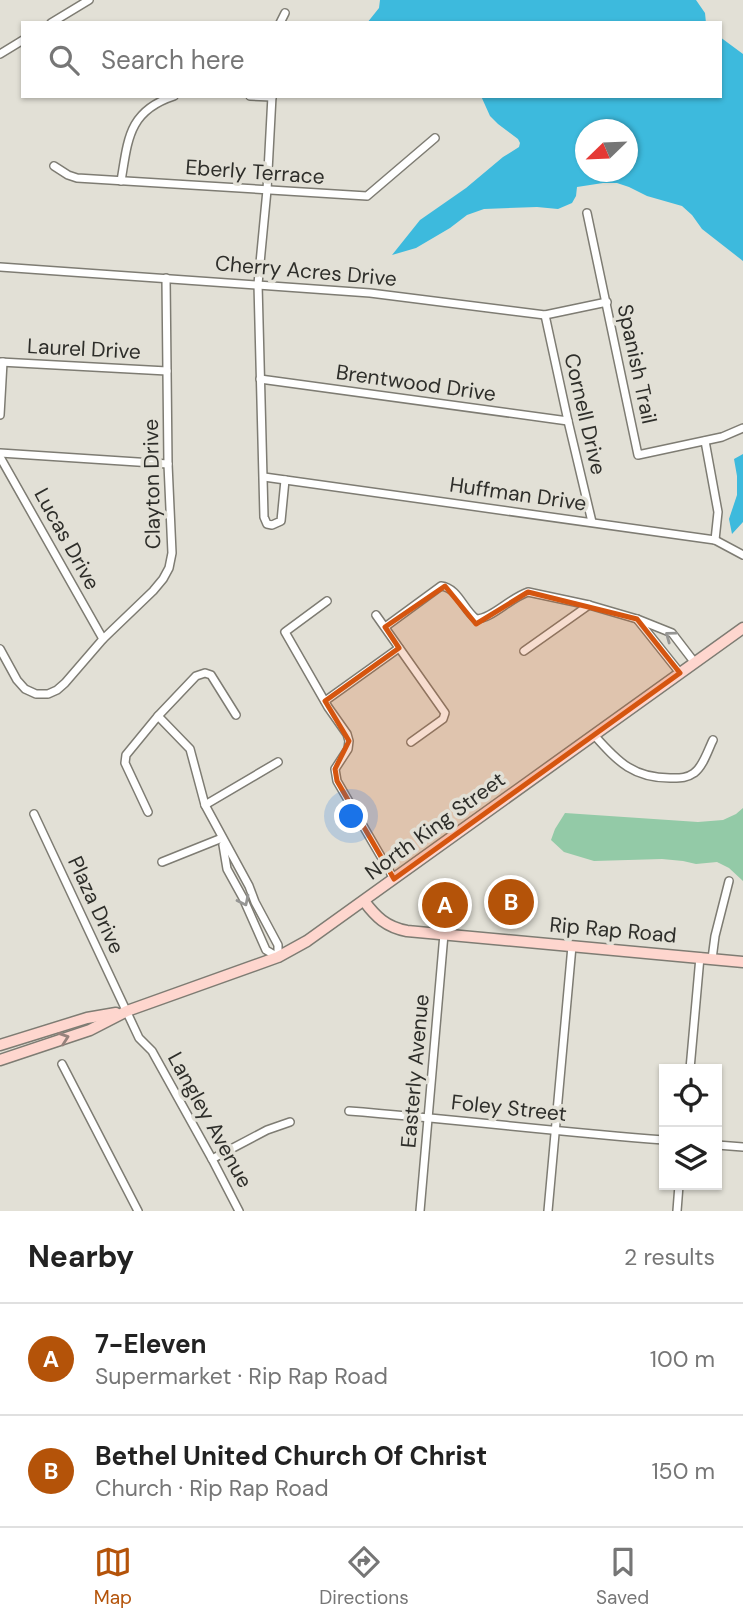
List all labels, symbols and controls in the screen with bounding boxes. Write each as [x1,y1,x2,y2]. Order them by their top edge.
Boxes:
search box [21,21,722,98]
icon: search [45,41,83,79]
text: Search here [101,43,244,77]
north arrow [575,119,638,182]
street label: Eberly Terrace [184,153,326,191]
street label: Cherry Acres Drive [214,249,398,293]
street label: Spanish Trail [611,302,663,426]
street label: Laurel Drive [26,332,142,366]
street label: Cornell Drive [557,350,613,478]
street label: Brentwood Drive [334,358,498,408]
street label: Clayton Drive [137,419,167,549]
street label: Huffman Drive [448,471,588,517]
street label: Lucas Drive [28,483,107,595]
one-way arrow [665,631,677,644]
street label: North King Street [359,766,511,886]
your location [334,799,368,833]
street label: Plaza Drive [61,852,131,958]
pin: B [488,876,534,928]
pin: A [422,879,468,931]
one-way arrow [235,894,249,906]
street label: Rip Rap Road [548,910,678,950]
street label: Easterly Avenue [394,993,436,1149]
one-way arrow [58,1032,70,1046]
street label: Langley Avenue [161,1047,259,1193]
map controls [659,1064,722,1190]
button: locate [659,1064,722,1127]
street label: Foley Street [450,1088,568,1128]
button: layers [659,1127,722,1190]
text: Nearby [28,1237,134,1276]
text: 2 results [624,1242,715,1272]
text: 7-Eleven [95,1327,207,1361]
text: A [43,1344,59,1374]
text: 100 m [650,1344,715,1374]
text: Supermarket · Rip Rap Road [95,1361,388,1391]
text: Bethel United Church Of Christ [95,1439,487,1473]
text: B [44,1456,58,1486]
text: 150 m [651,1456,715,1486]
text: Church · Rip Rap Road [95,1473,329,1503]
tab: Map [94,1543,132,1610]
tab: Directions [319,1543,409,1610]
tab: Saved [596,1543,649,1610]

